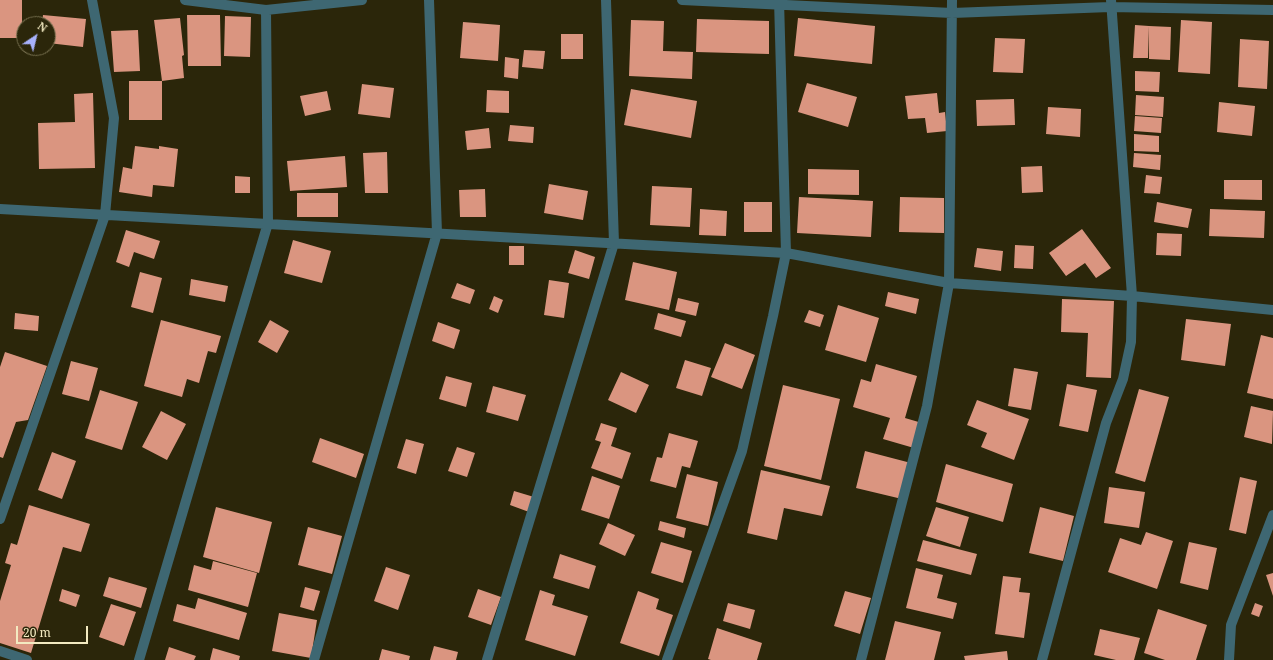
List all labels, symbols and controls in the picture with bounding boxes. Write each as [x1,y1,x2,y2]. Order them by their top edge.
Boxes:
north arrow [16,16,56,56]
text: N [35,18,50,35]
scale bar [18,618,90,644]
text: 20 m [23,624,51,641]

